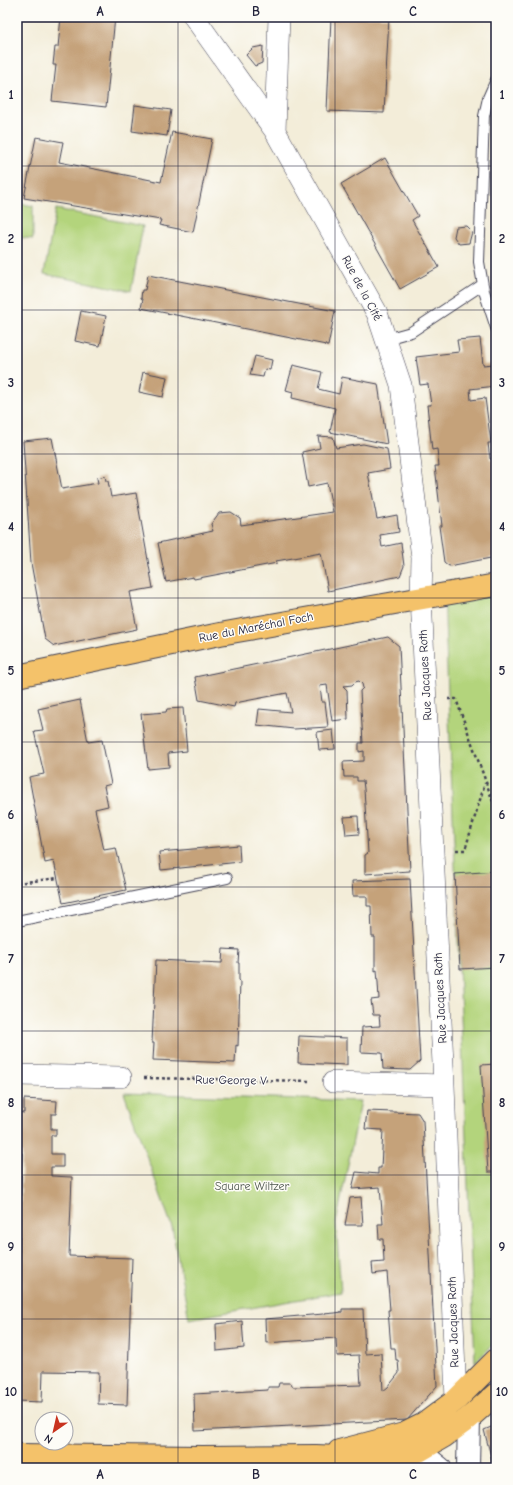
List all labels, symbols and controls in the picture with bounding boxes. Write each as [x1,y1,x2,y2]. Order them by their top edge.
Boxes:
text: A [96,4,104,19]
text: B [252,4,260,19]
text: C [409,4,417,19]
text: 1 [8,87,14,102]
text: 1 [499,87,505,102]
text: 2 [8,231,14,246]
text: 2 [499,231,505,246]
street label: Rue de la Cité [339,253,385,323]
text: 3 [8,375,14,390]
text: 3 [499,375,505,390]
text: 4 [8,519,14,534]
text: 4 [499,519,505,534]
street label: Rue du Maréchal Foch [198,609,314,645]
street label: Rue Jacques Roth [416,629,434,721]
text: 5 [8,663,15,678]
text: 5 [499,663,506,678]
text: 6 [8,807,15,822]
text: 6 [499,807,506,822]
text: 7 [8,951,14,966]
text: 7 [499,951,505,966]
street label: Rue Jacques Roth [431,952,449,1044]
street label: Rue George V [195,1072,267,1088]
text: 8 [8,1095,14,1110]
text: 8 [499,1095,505,1110]
park label: Square Wiltzer [215,1179,290,1193]
text: 9 [8,1239,15,1254]
text: 9 [499,1239,506,1254]
street label: Rue Jacques Roth [444,1276,462,1368]
text: 10 [5,1384,17,1399]
text: 10 [496,1384,508,1399]
north arrow [34,1411,74,1451]
text: N [42,1431,55,1446]
text: A [96,1467,104,1482]
text: B [252,1467,260,1482]
text: C [409,1467,417,1482]

